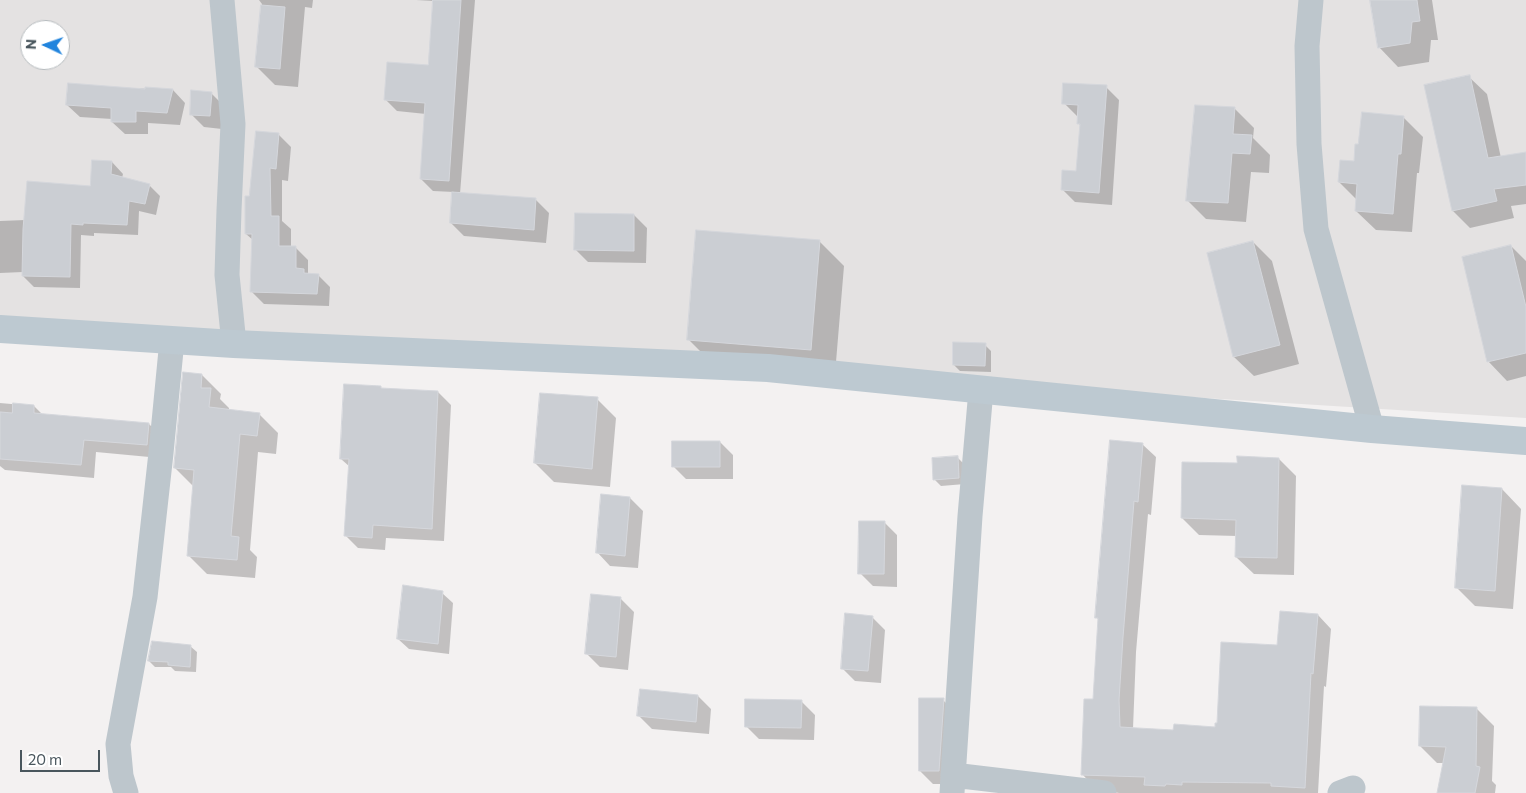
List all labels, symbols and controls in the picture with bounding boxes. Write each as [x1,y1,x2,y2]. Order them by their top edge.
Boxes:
north arrow [20,20,70,70]
text: N [22,39,39,50]
scale bar [22,740,102,772]
text: 20 m [28,750,62,768]

